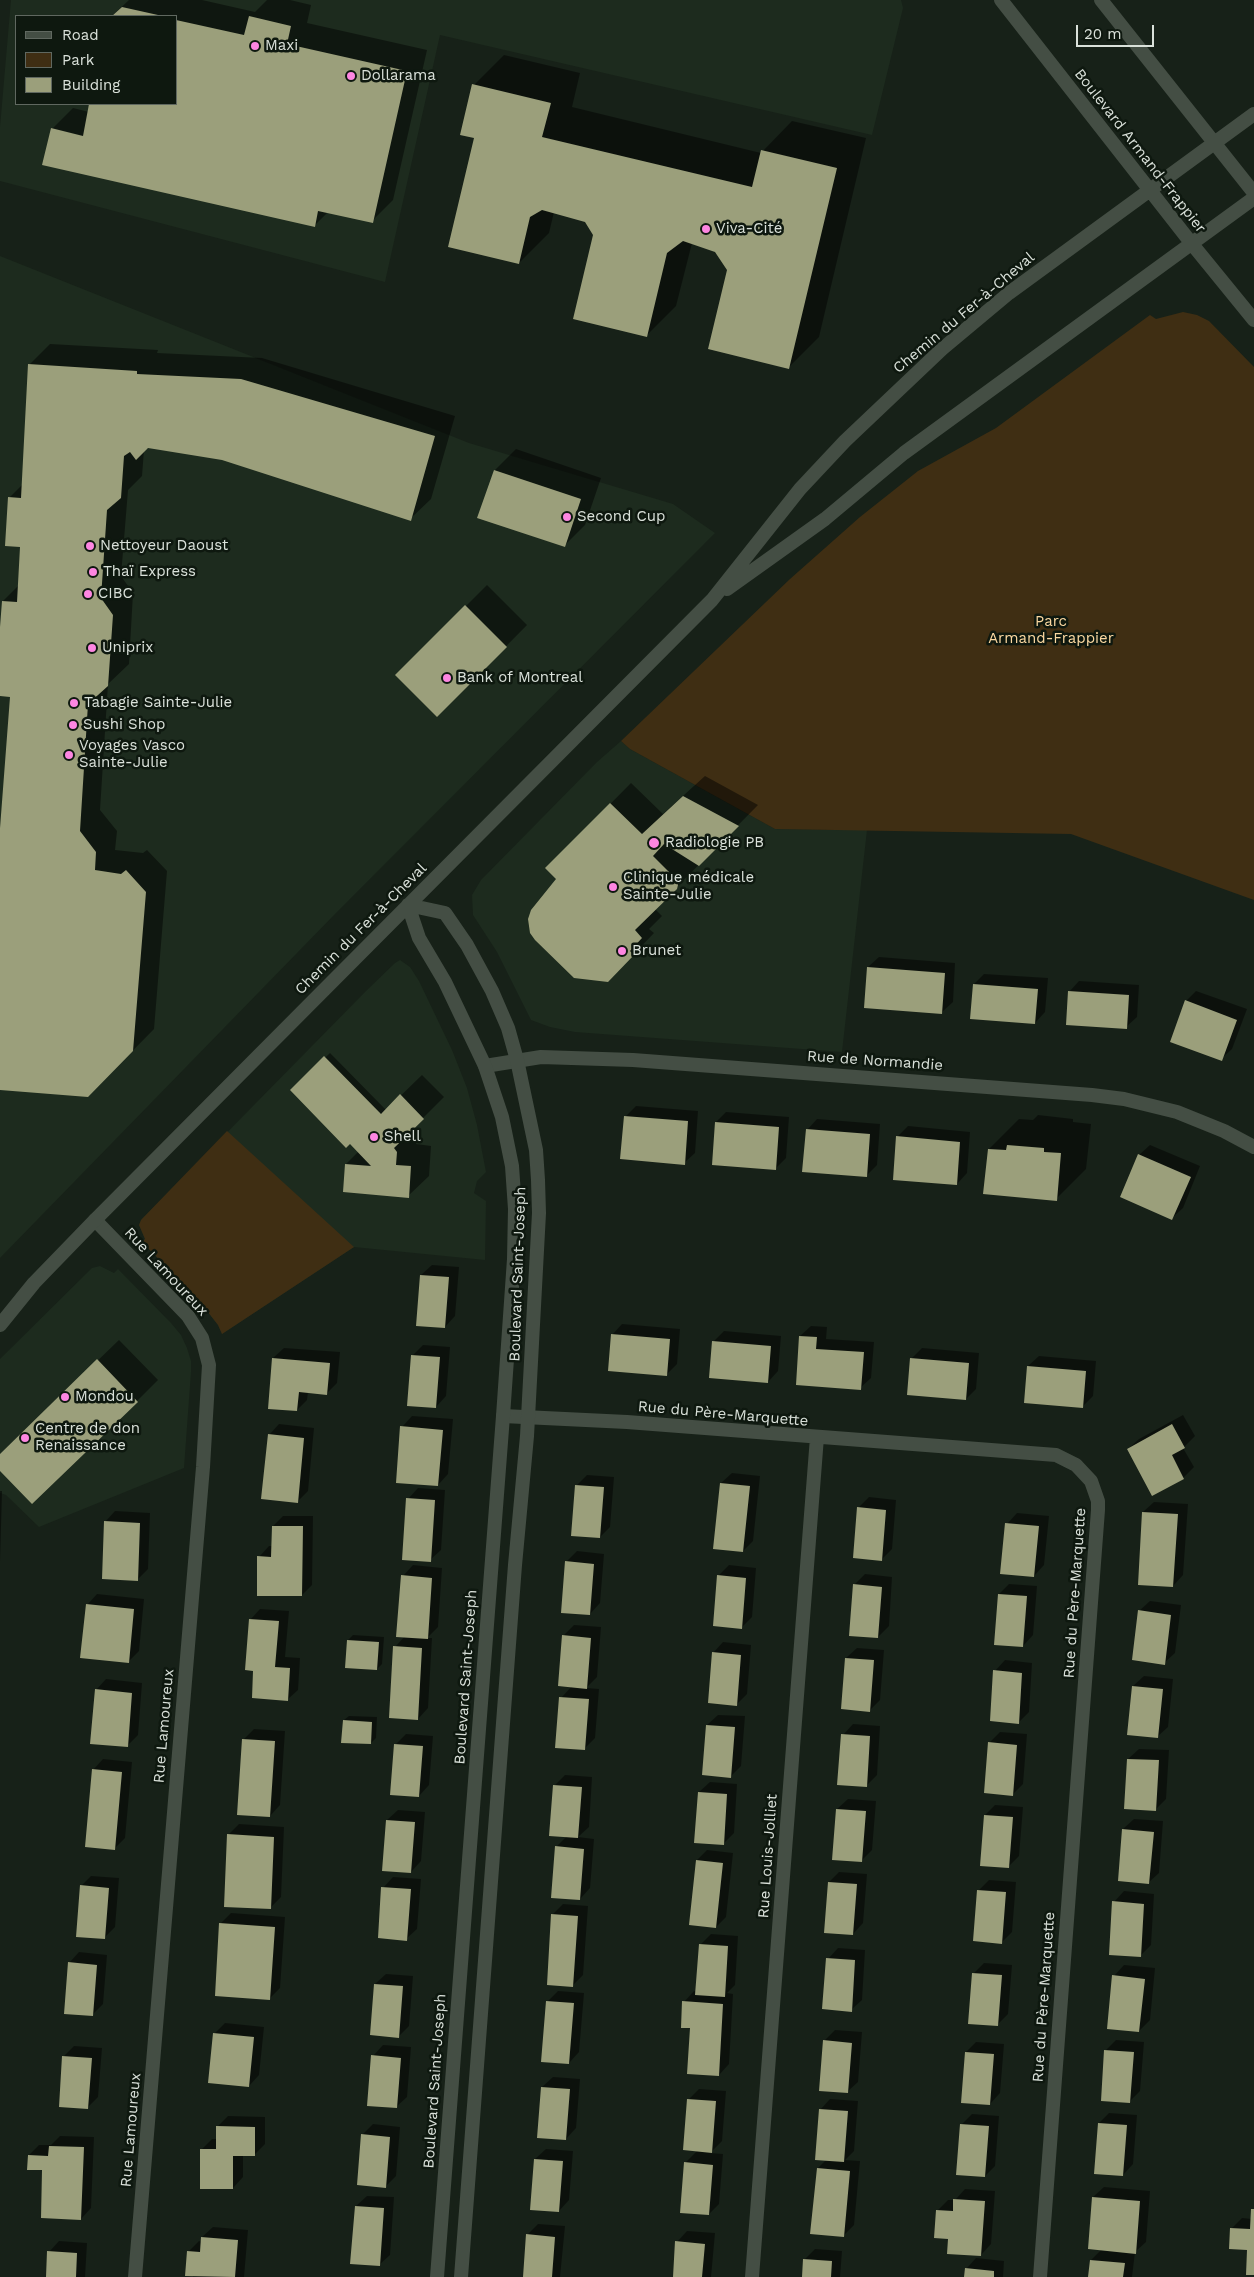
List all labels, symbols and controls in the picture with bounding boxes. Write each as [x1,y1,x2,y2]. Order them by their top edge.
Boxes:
legend [15,15,178,105]
scale bar [1079,15,1156,47]
text: 20 m [1084,25,1122,43]
text: Road [62,26,99,44]
place label: Maxi [265,37,298,55]
marker: Maxi [249,40,261,52]
text: Park [62,51,94,69]
street label: Boulevard Armand-Frappier [1070,65,1210,237]
place label: Dollarama [361,67,436,85]
marker: Dollarama [345,70,357,82]
text: Building [62,76,120,94]
place label: Viva-Cité [716,220,782,238]
marker: Viva-Cité [700,223,712,235]
street label: Chemin du Fer-à-Cheval [890,249,1038,377]
place label: Second Cup [577,508,665,526]
marker: Second Cup [561,511,573,523]
place label: Nettoyeur Daoust [100,537,228,555]
marker: Nettoyeur Daoust [84,540,96,552]
place label: Thaï Express [103,563,196,581]
marker: Thaï Express [87,566,99,578]
place label: CIBC [98,585,133,603]
marker: CIBC [82,588,94,600]
park label: Parc Armand-Frappier [988,613,1114,648]
place label: Uniprix [102,639,153,657]
marker: Uniprix [86,642,98,654]
place label: Bank of Montreal [457,669,583,687]
marker: Bank of Montreal [441,672,453,684]
place label: Tabagie Sainte-Julie [84,694,232,712]
marker: Tabagie Sainte-Julie [68,697,80,709]
place label: Sushi Shop [83,716,165,734]
marker: Sushi Shop [67,719,79,731]
place label: Voyages Vasco Sainte-Julie [79,737,185,772]
marker: Voyages Vasco Sainte-Julie [63,749,75,761]
place label: Radiologie PB [665,834,764,852]
marker: Radiologie PB [647,836,661,850]
street label: Chemin du Fer-à-Cheval [291,859,431,999]
place label: Clinique médicale Sainte-Julie [623,869,754,904]
marker: Clinique médicale Sainte-Julie [607,881,619,893]
place label: Brunet [632,942,681,960]
marker: Brunet [616,945,628,957]
street label: Rue de Normandie [806,1047,944,1075]
place label: Shell [384,1128,421,1146]
marker: Shell [368,1131,380,1143]
street label: Boulevard Saint-Joseph [506,1186,530,1362]
street label: Rue Lamoureux [120,1224,212,1320]
place label: Mondou [75,1388,134,1406]
marker: Mondou [59,1391,71,1403]
street label: Rue du Père-Marquette [637,1398,809,1430]
place label: Centre de don Renaissance [35,1420,140,1455]
marker: Centre de don Renaissance [19,1432,31,1444]
street label: Rue du Père-Marquette [1060,1507,1090,1679]
street label: Boulevard Saint-Joseph [451,1589,481,1765]
street label: Rue Lamoureux [150,1668,178,1784]
street label: Rue Louis-Jolliet [755,1793,781,1919]
street label: Rue du Père-Marquette [1029,1911,1059,2083]
street label: Boulevard Saint-Joseph [420,1993,450,2169]
street label: Rue Lamoureux [117,2072,145,2188]

